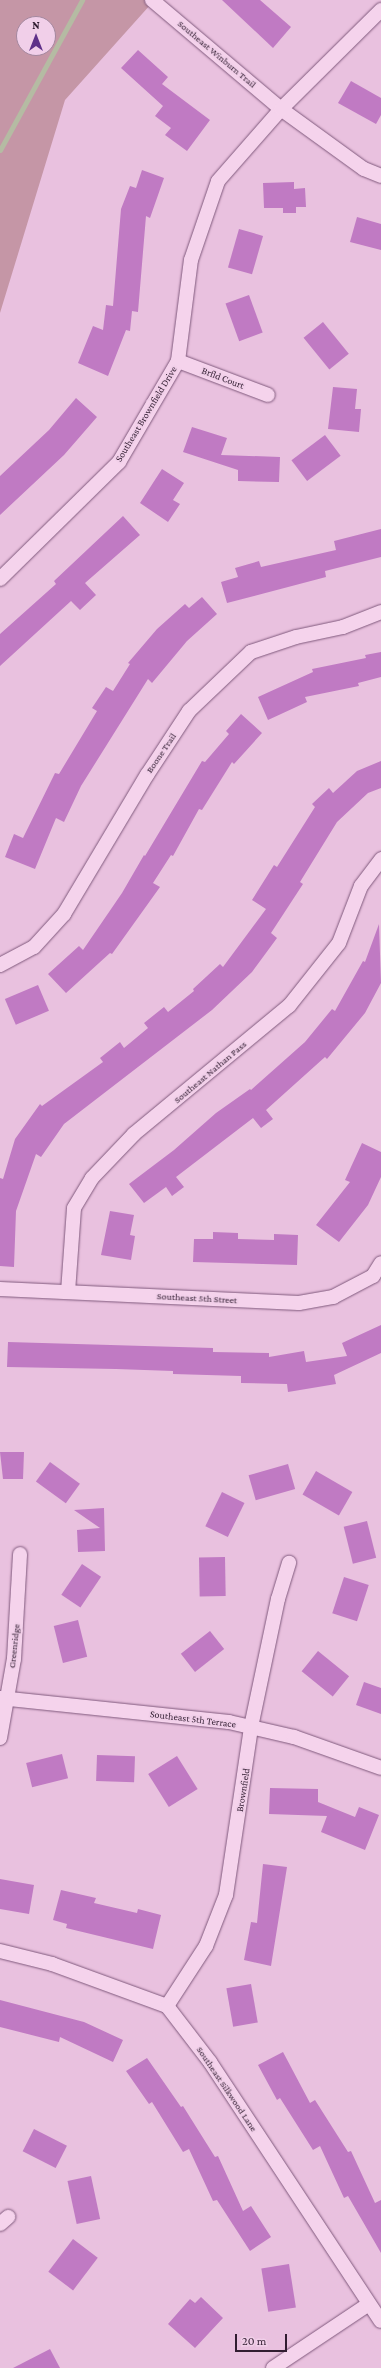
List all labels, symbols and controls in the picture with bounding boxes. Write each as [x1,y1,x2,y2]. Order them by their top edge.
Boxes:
north arrow [16,16,56,56]
street label: Southeast Winburn Trail [175,18,259,90]
text: N [32,19,40,31]
street label: Southeast Brownfield Drive [113,364,179,464]
street label: Brfld Court [200,364,246,392]
street label: Boone Trail [143,731,179,775]
street label: Southeast Nathan Pass [171,1038,249,1106]
street label: Southeast 5th Street [157,1290,237,1306]
street label: Greenridge [6,1623,22,1669]
street label: Southeast 5th Terrace [149,1708,237,1730]
street label: Brownfield [234,1767,252,1813]
street label: Southeast Silkwood Lane [194,2044,260,2134]
scale bar [237,2326,289,2352]
text: 20 m [242,2334,266,2348]

